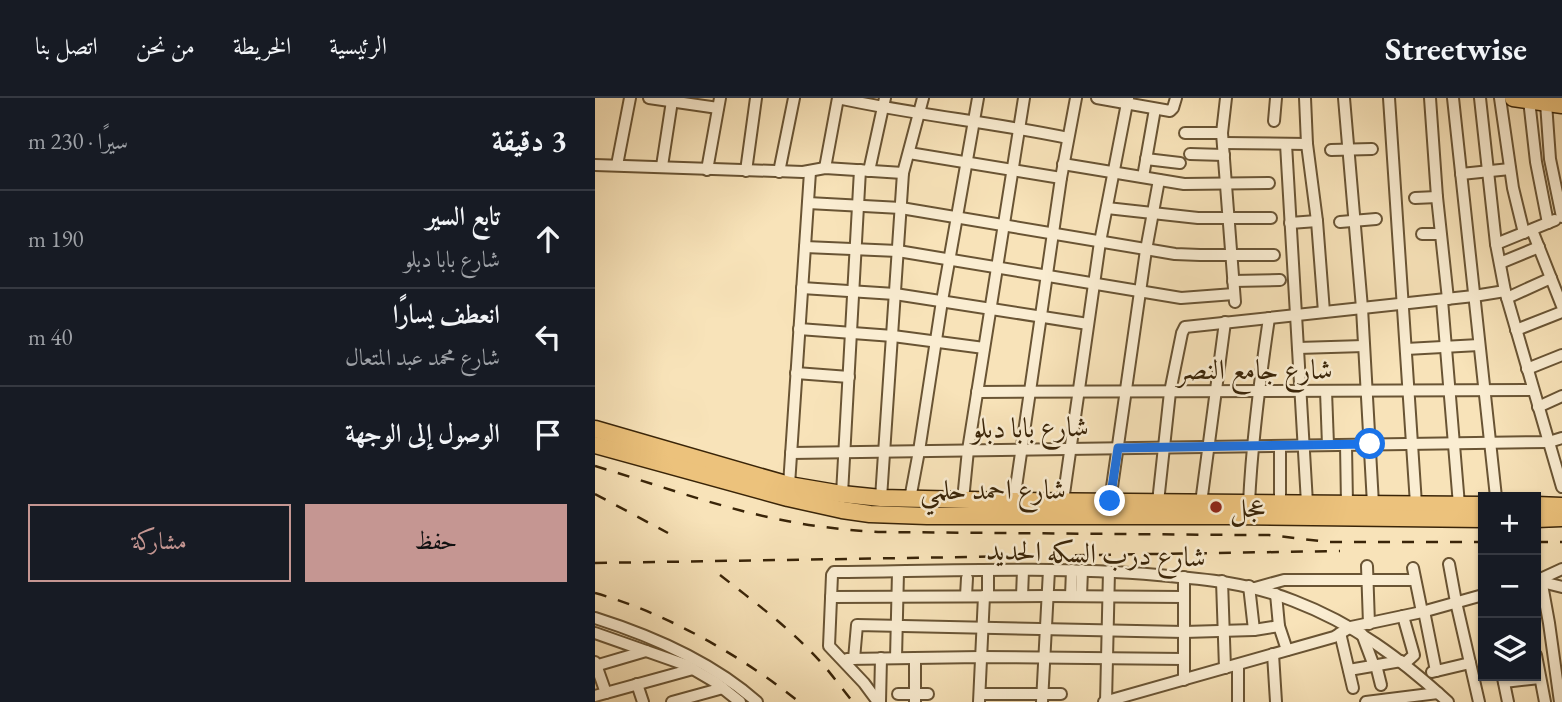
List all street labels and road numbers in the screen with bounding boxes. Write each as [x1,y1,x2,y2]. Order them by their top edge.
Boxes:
street label: شارع جامع النصر [1174,351,1333,395]
street label: شارع بابا دبلو [968,408,1089,452]
street label: شارع احمد حلمي [920,471,1066,516]
street label: شارع درب السكه الحديد [985,531,1206,581]

